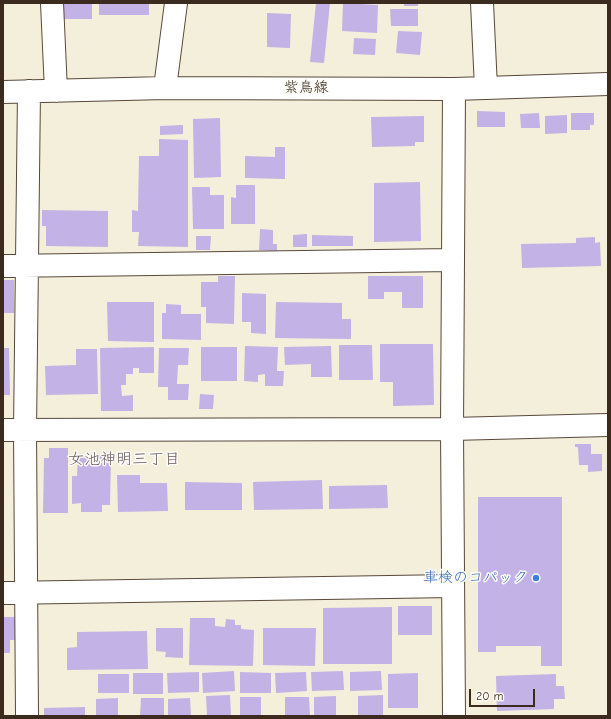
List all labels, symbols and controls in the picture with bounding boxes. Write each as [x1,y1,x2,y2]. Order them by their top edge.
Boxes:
street label: 紫鳥線 [284,79,328,97]
district label: 女池神明三丁目 [68,449,180,469]
place label: 車検のコパック [423,569,528,587]
marker: 車検のコパック [531,573,541,583]
scale bar [471,681,537,707]
text: 20 m [476,689,504,703]

